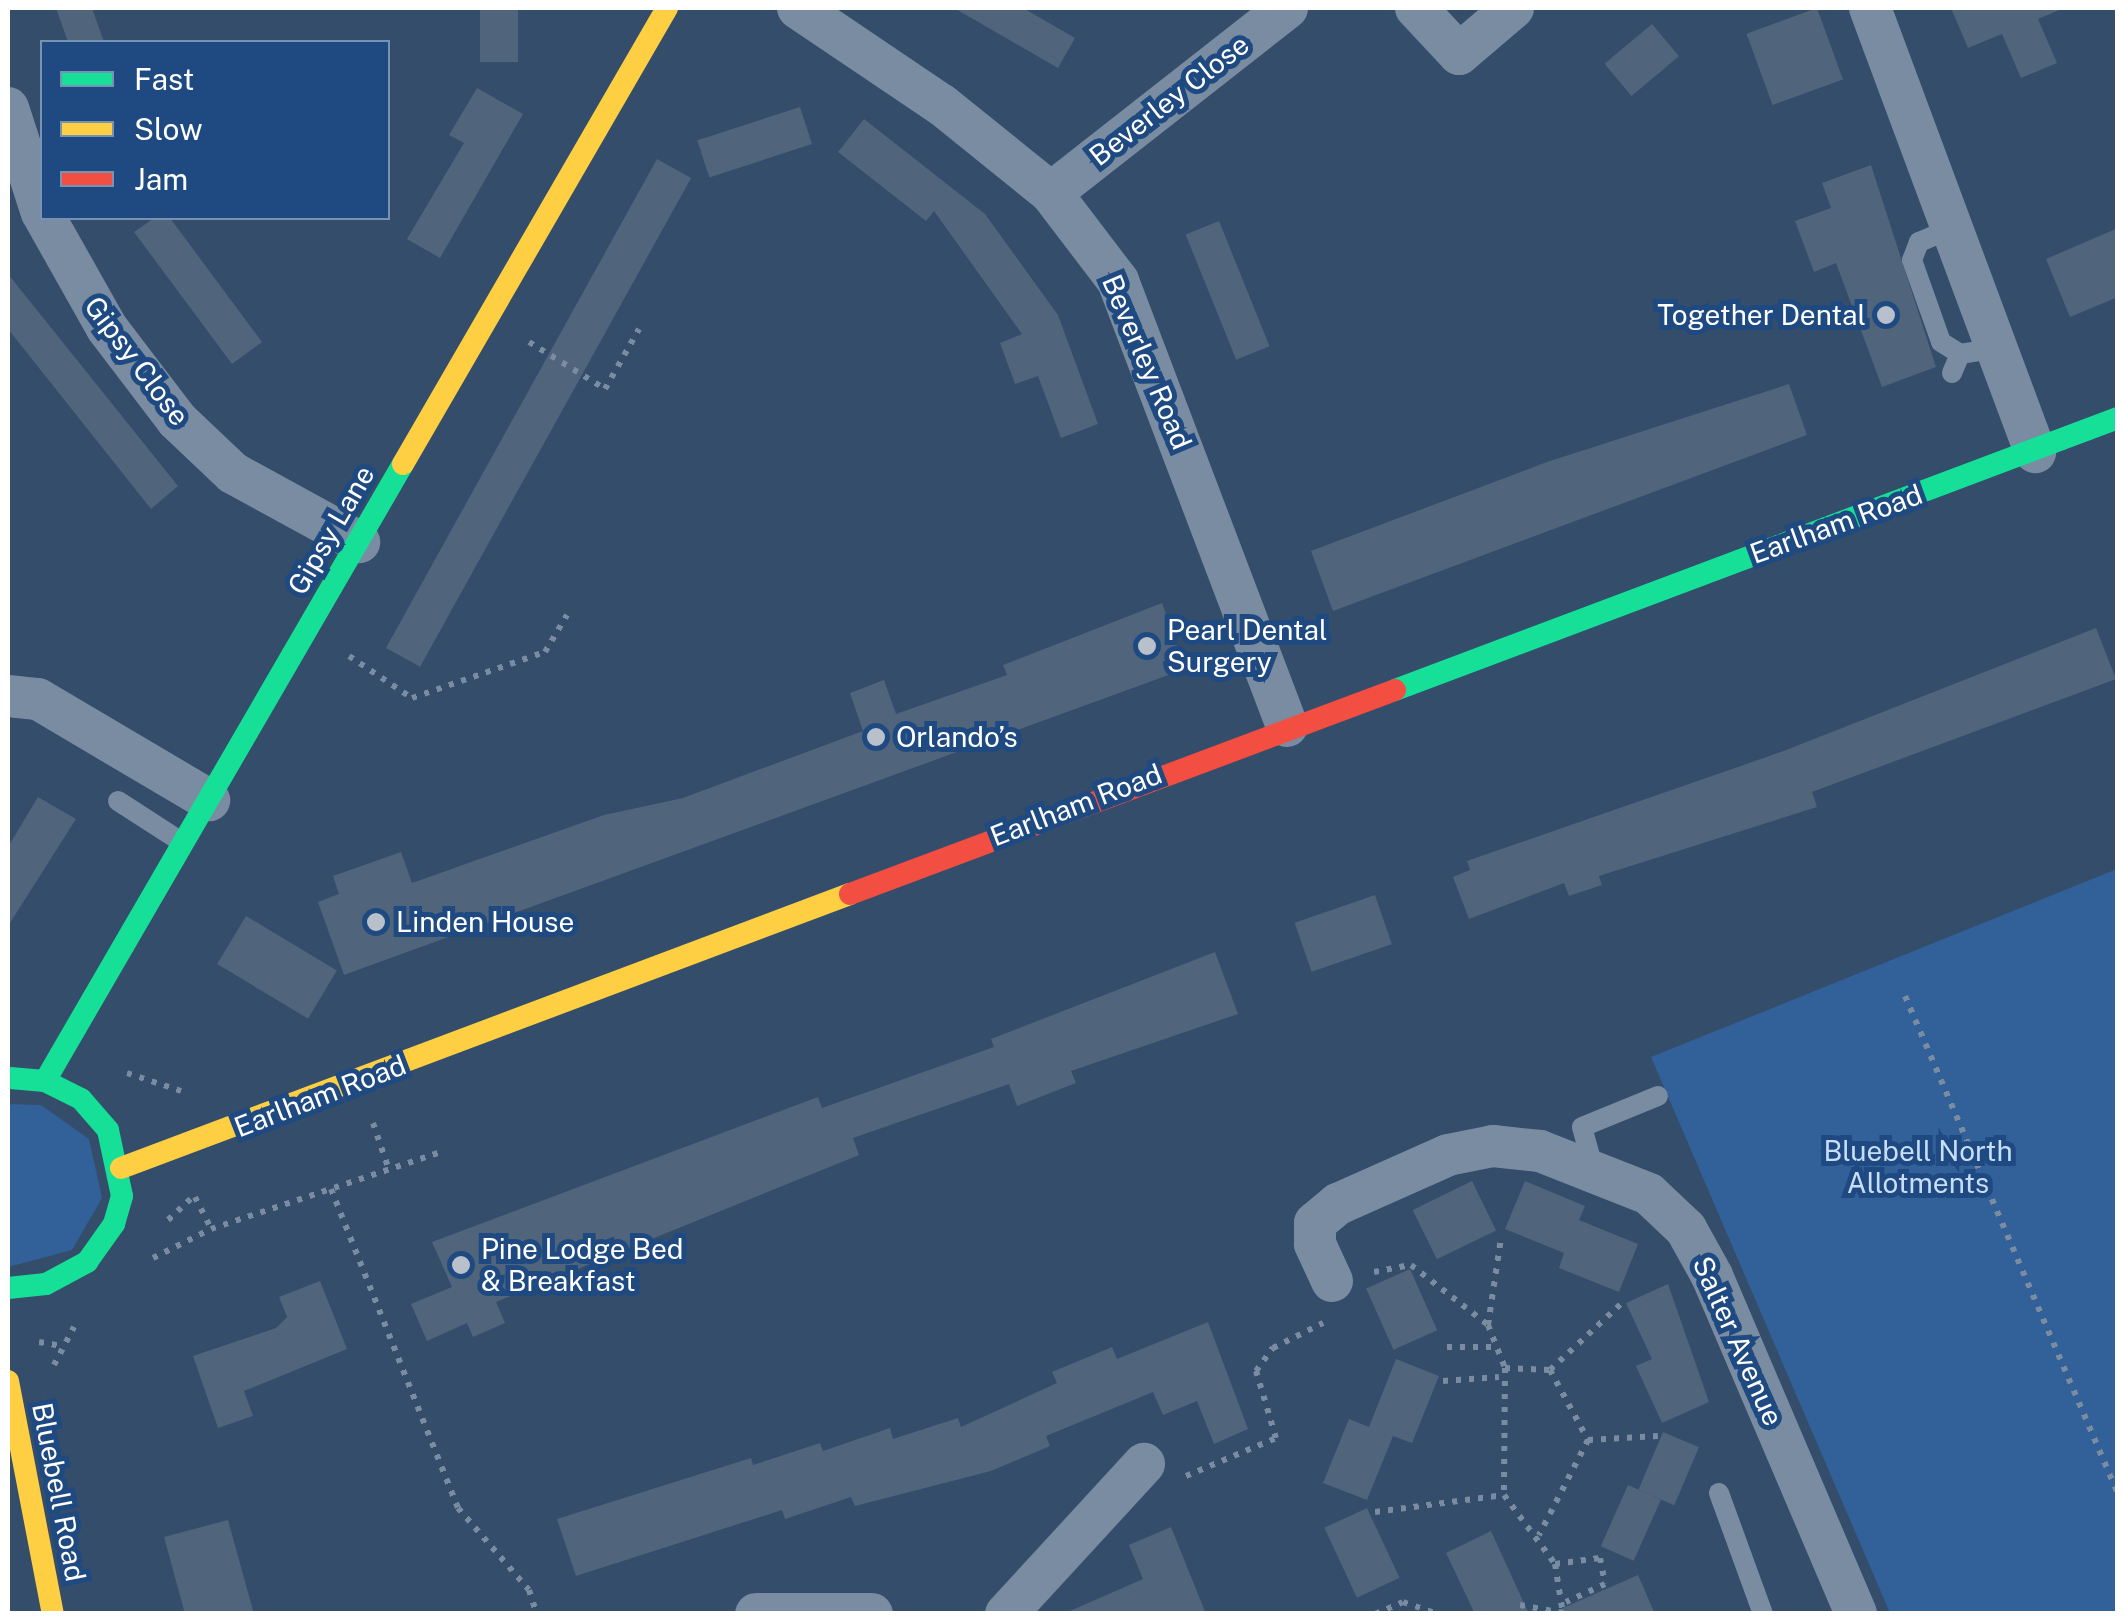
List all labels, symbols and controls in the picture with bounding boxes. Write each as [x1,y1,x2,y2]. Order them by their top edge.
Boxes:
street label: Beverley Close [1083,27,1255,173]
legend [40,40,390,220]
text: Fast [134,61,194,97]
text: Slow [134,111,203,147]
text: Jam [134,161,188,197]
street label: Beverley Road [1095,270,1199,454]
street label: Gipsy Close [78,290,196,432]
place label: Together Dental [1657,298,1866,332]
marker: Together Dental [1875,304,1897,326]
street label: Gipsy Lane [281,460,381,600]
street label: Earlham Road [1745,477,1927,571]
place label: Pearl Dental Surgery [1167,613,1328,679]
marker: Pearl Dental Surgery [1136,635,1158,657]
place label: Orlando’s [896,720,1018,754]
marker: Orlando’s [865,726,887,748]
street label: Earlham Road [986,757,1166,853]
place label: Linden House [396,905,574,939]
marker: Linden House [365,911,387,933]
street label: Earlham Road [230,1048,410,1144]
park label: Bluebell North Allotments [1823,1134,2013,1200]
place label: Pine Lodge Bed & Breakfast [481,1232,684,1298]
street label: Salter Avenue [1686,1251,1790,1431]
marker: Pine Lodge Bed & Breakfast [450,1254,472,1276]
street label: Bluebell Road [25,1400,93,1584]

